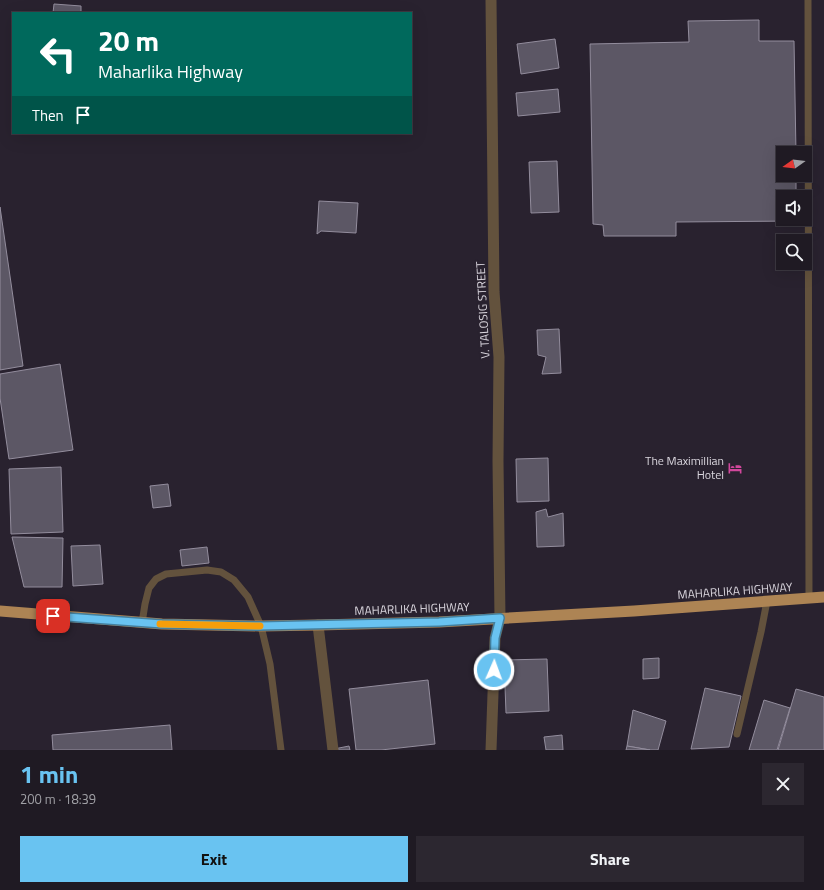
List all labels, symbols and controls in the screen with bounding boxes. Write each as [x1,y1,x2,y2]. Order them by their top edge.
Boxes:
text: 20 m [98,19,159,62]
icon: left [32,28,84,80]
text: Maharlika Highway [98,58,243,85]
text: Then [32,104,64,127]
icon: arrive [72,104,94,126]
north arrow [776,146,812,182]
map controls [776,146,812,270]
button: sound [776,190,812,226]
button: search [776,234,812,270]
street label: V. TALOSIG STREET [470,260,495,359]
place label: The Maximillian Hotel [645,451,724,484]
hotel icon: The Maximillian Hotel [727,460,743,476]
street label: MAHARLIKA HIGHWAY [677,577,794,604]
street label: MAHARLIKA HIGHWAY [354,597,470,620]
pin [36,599,70,633]
icon: arrive [42,605,64,627]
position arrow [473,649,515,691]
text: 1 min [20,756,78,792]
button: close [762,763,804,805]
text: 200 m · 18:39 [20,789,96,809]
button: Exit [20,836,408,882]
button: Share [416,836,804,882]

